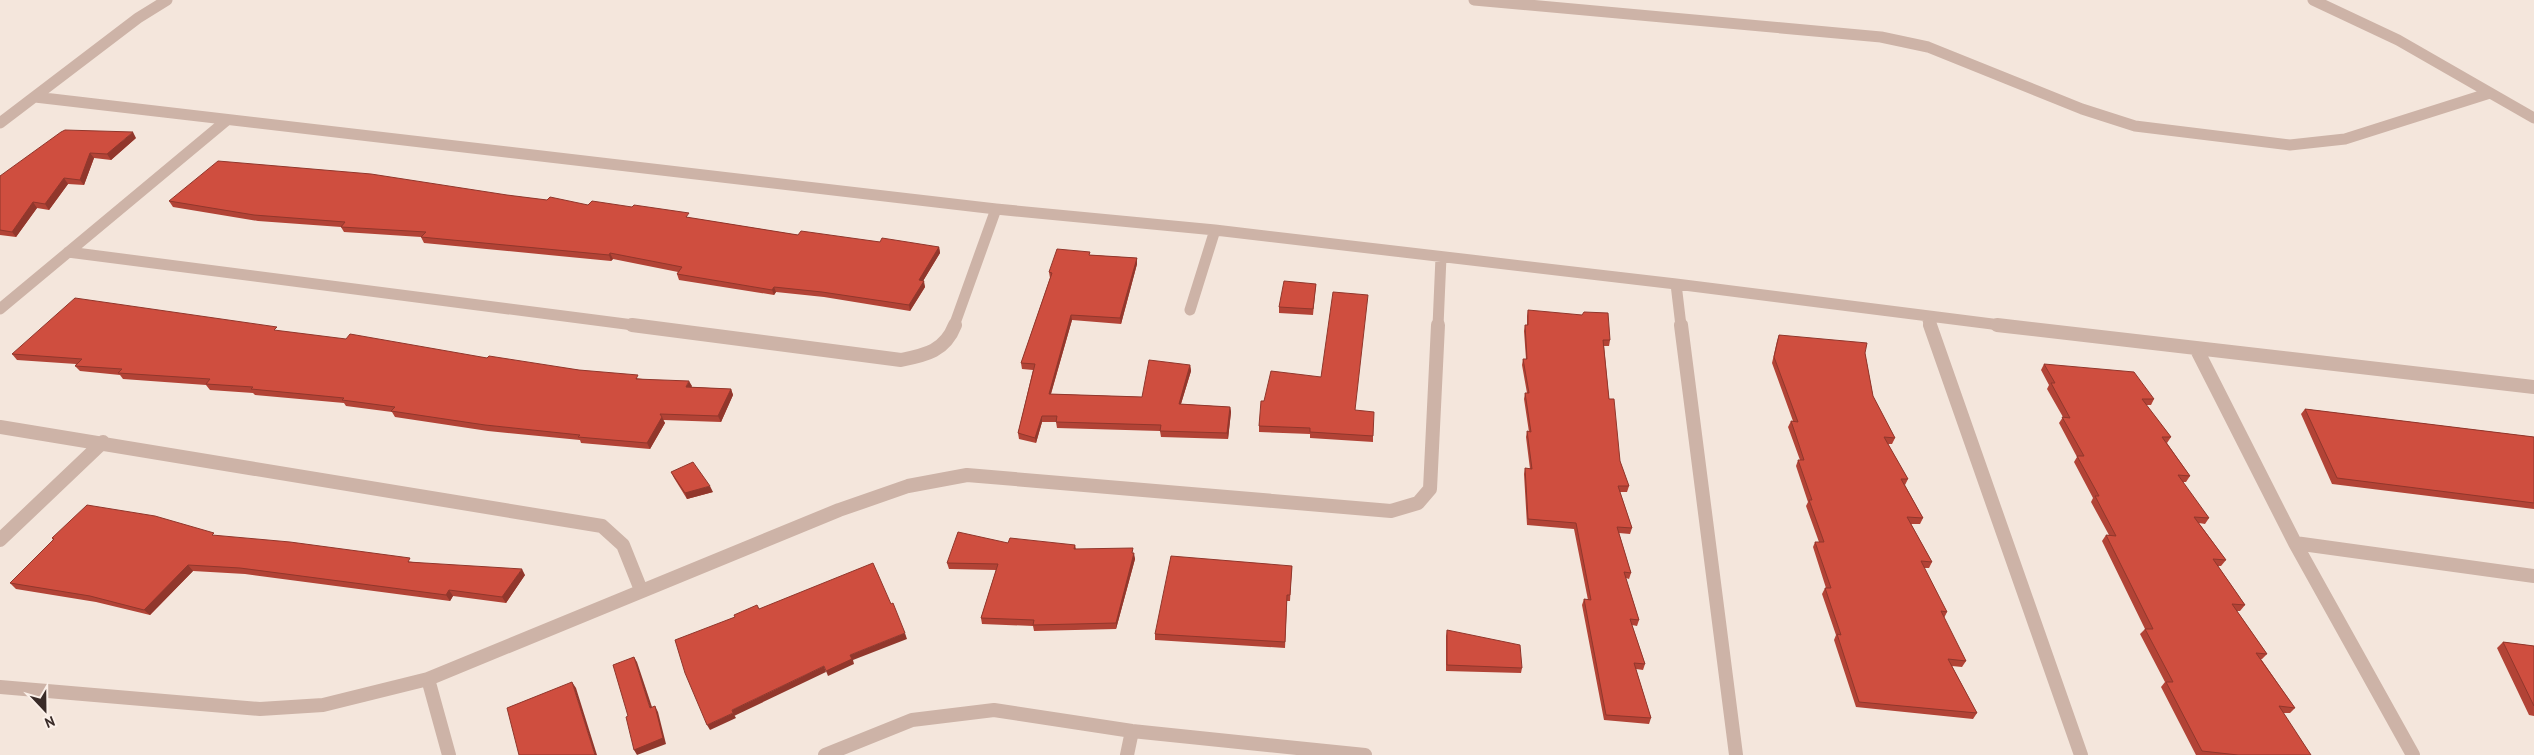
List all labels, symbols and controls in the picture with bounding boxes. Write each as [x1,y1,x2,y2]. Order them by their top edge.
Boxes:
north arrow [20,685,70,735]
text: N [42,712,58,732]

